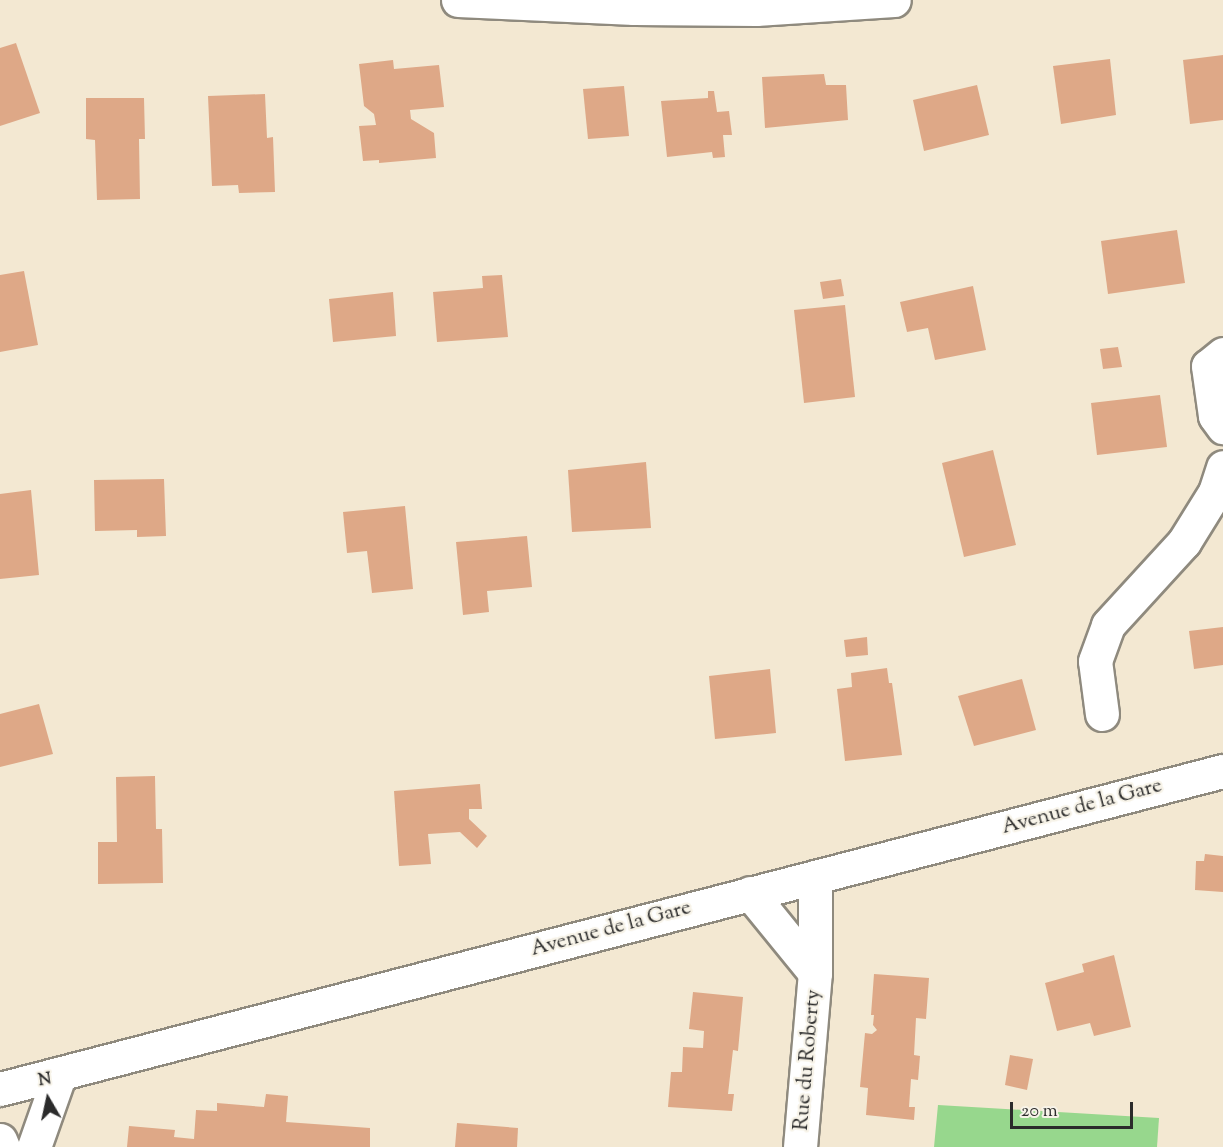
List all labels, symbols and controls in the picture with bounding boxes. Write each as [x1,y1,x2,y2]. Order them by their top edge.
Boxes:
street label: Avenue de la Gare [999,774,1165,840]
street label: Avenue de la Gare [528,896,694,962]
street label: Rue du Roberty [789,988,827,1132]
text: N [37,1068,53,1093]
north arrow [18,1069,78,1129]
scale bar [1013,1090,1136,1128]
text: 20 m [1021,1099,1058,1125]

